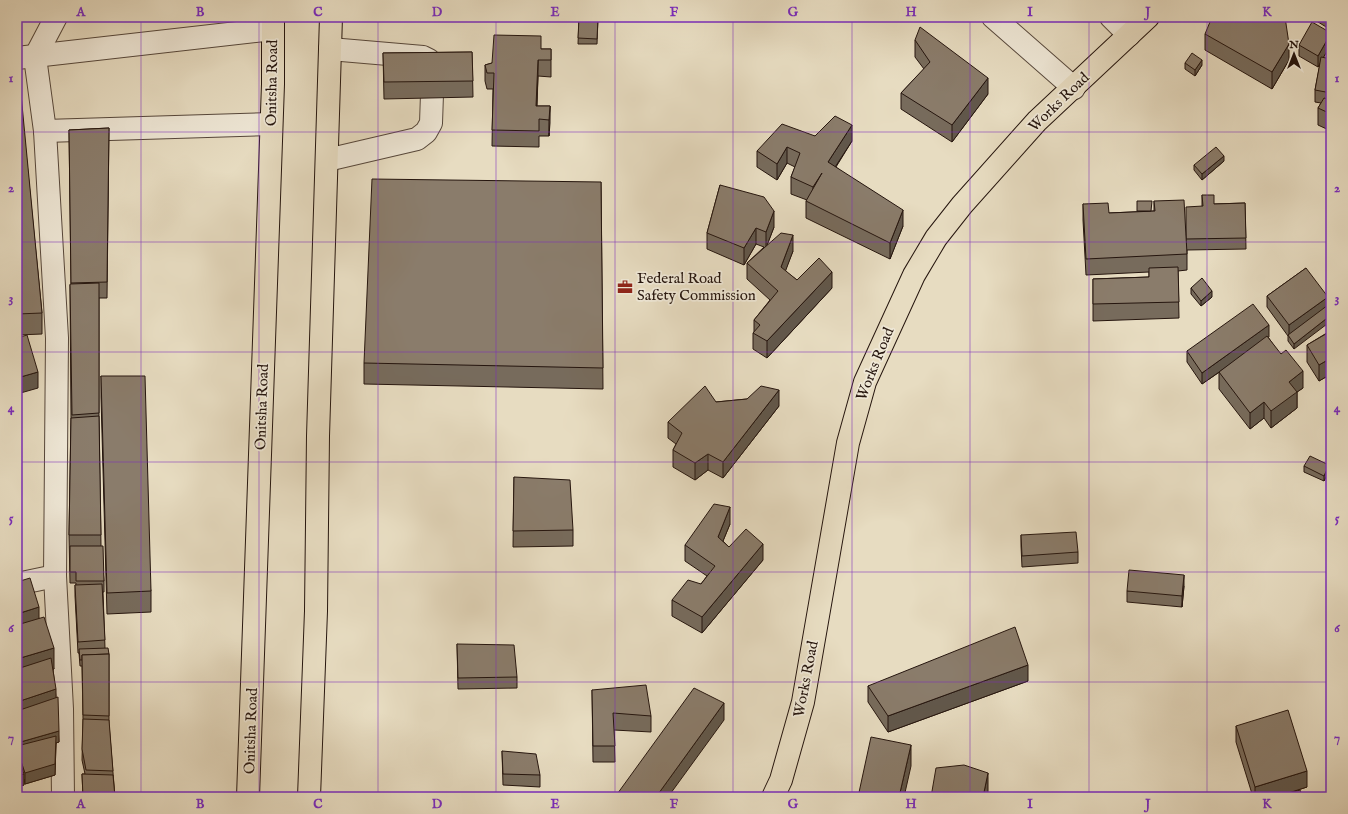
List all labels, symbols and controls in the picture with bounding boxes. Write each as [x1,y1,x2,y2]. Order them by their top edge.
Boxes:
text: A [76,4,87,21]
text: B [196,4,205,21]
text: C [313,4,323,21]
text: D [432,4,443,21]
text: E [550,4,560,21]
text: F [670,4,679,21]
text: G [788,4,799,21]
text: H [905,4,917,21]
text: I [1027,4,1033,21]
text: J [1143,4,1151,21]
text: K [1262,4,1272,21]
north arrow [1274,34,1314,74]
text: N [1288,38,1299,52]
street label: Onitsha Road [262,39,282,126]
street label: Works Road [1025,68,1094,136]
text: 1 [9,70,14,87]
text: 1 [1335,70,1340,87]
text: 2 [8,180,14,197]
text: 2 [1334,180,1340,197]
place label: Federal Road Safety Commission [637,269,756,305]
office icon: Federal Road Safety Commission [616,278,634,296]
text: 3 [9,290,14,307]
text: 3 [1335,290,1340,307]
street label: Works Road [852,324,899,403]
street label: Onitsha Road [251,362,273,451]
text: 4 [8,400,15,417]
text: 4 [1334,400,1341,417]
text: 5 [9,510,14,527]
text: 5 [1335,510,1340,527]
text: 6 [8,620,14,637]
text: 6 [1334,620,1340,637]
street label: Works Road [789,638,823,719]
street label: Onitsha Road [240,686,262,775]
text: 7 [8,730,14,747]
text: 7 [1334,730,1340,747]
text: A [76,796,87,813]
text: B [196,796,205,813]
text: C [313,796,323,813]
text: D [432,796,443,813]
text: E [550,796,560,813]
text: F [670,796,679,813]
text: G [788,796,799,813]
text: H [905,796,917,813]
text: I [1027,796,1033,813]
text: J [1143,796,1151,813]
text: K [1262,796,1272,813]

